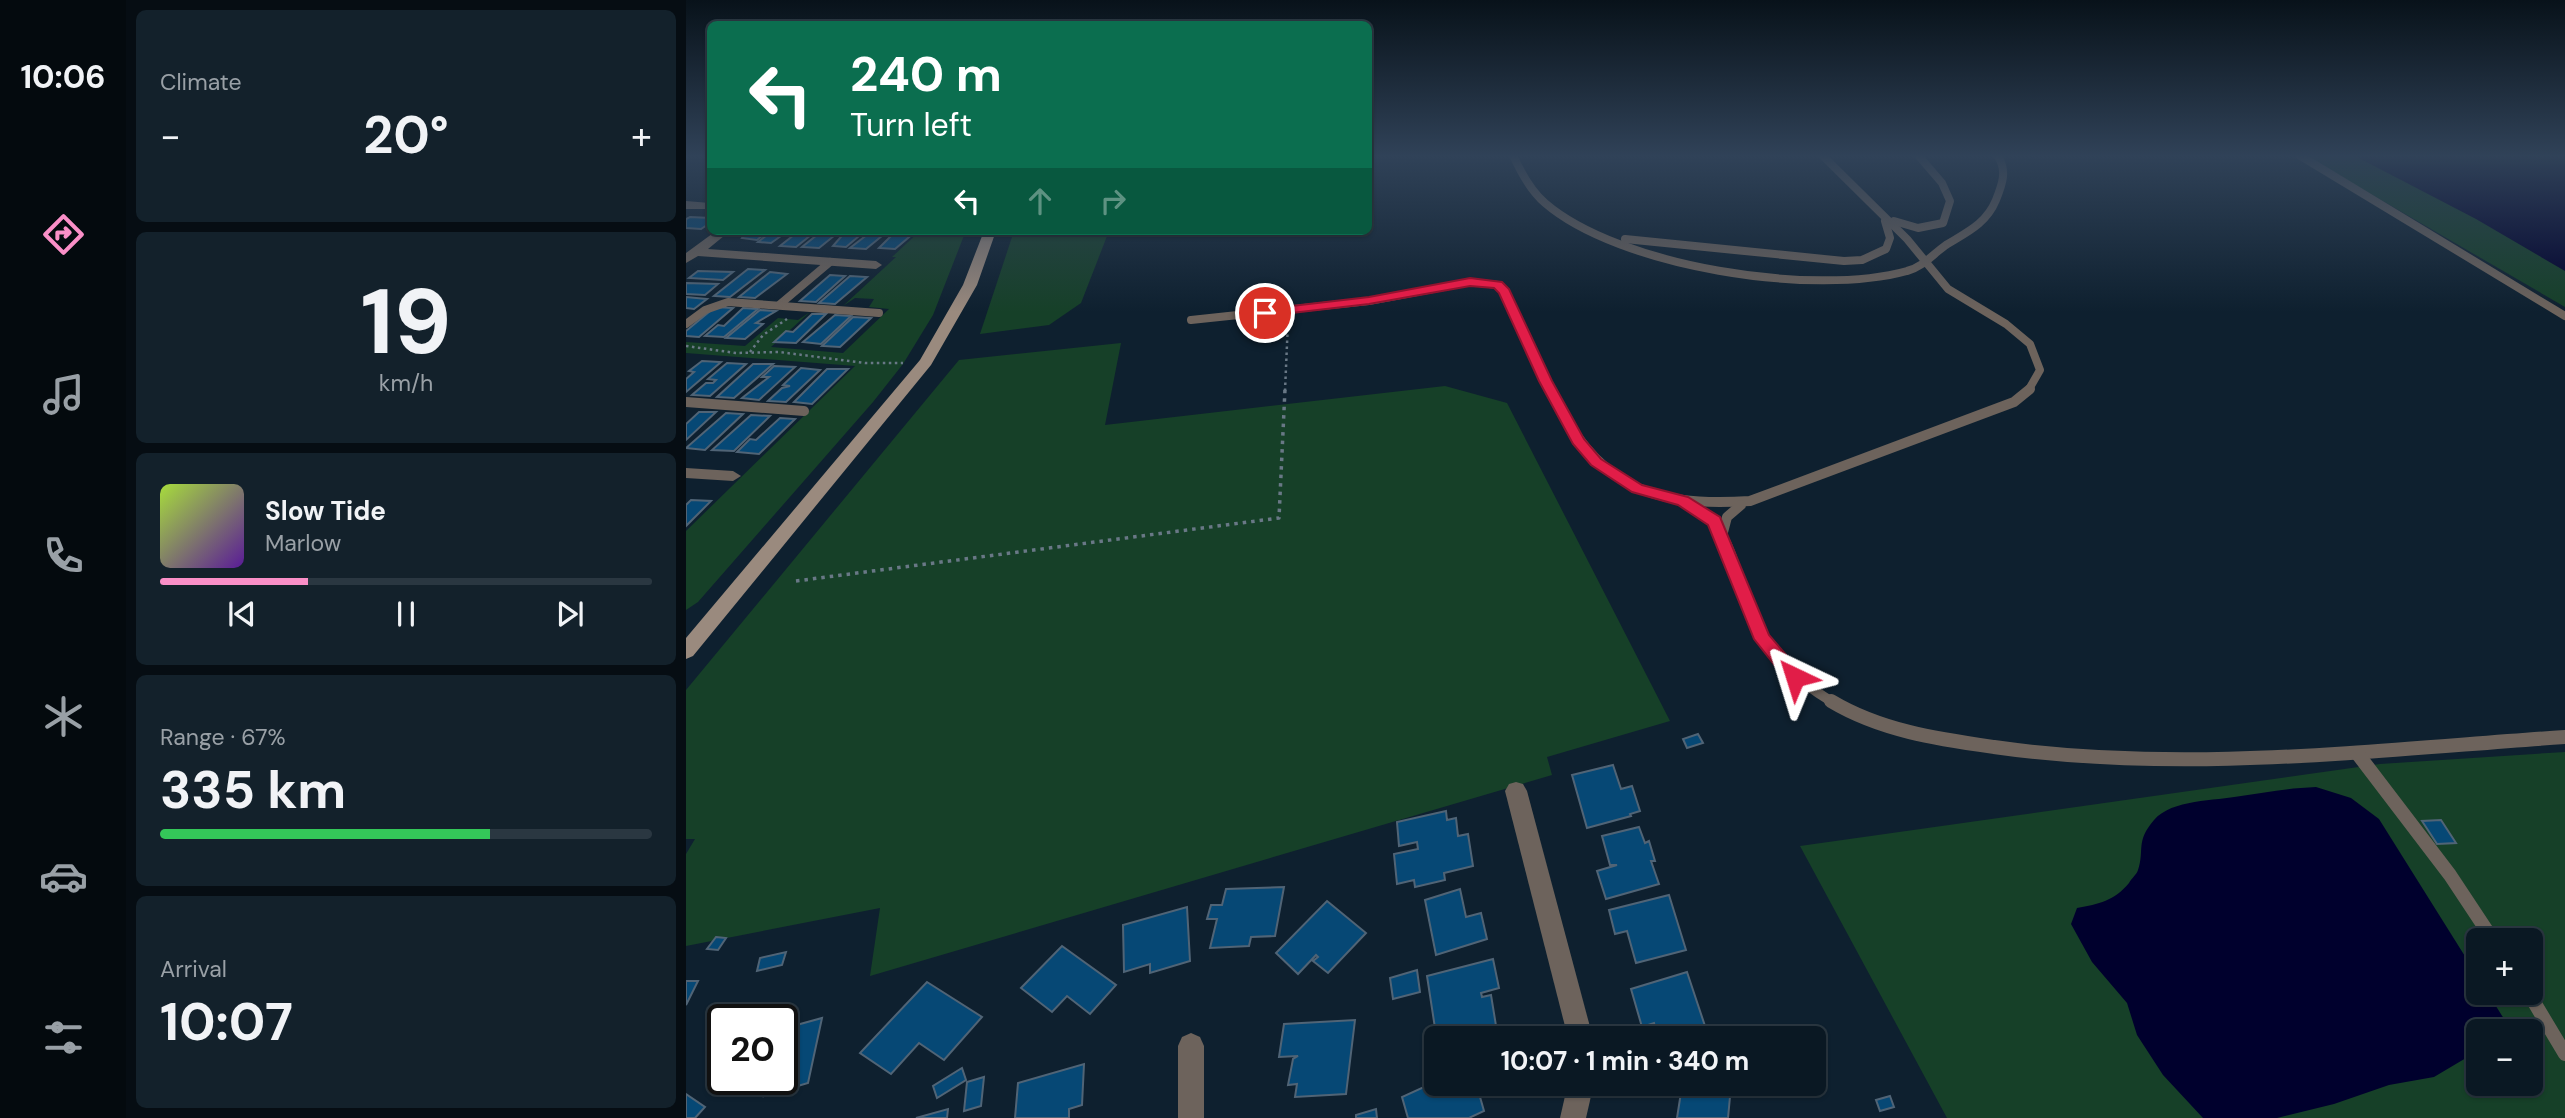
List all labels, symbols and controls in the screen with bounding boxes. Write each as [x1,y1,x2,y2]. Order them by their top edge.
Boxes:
text: 240 m [850,42,1002,106]
icon: left [735,49,826,140]
text: 10:06 [20,56,106,98]
text: Climate [160,67,242,97]
text: 20° [363,101,449,169]
text: Turn left [850,104,972,146]
text: − [160,111,181,161]
text: + [631,111,652,161]
icon: left [948,182,986,220]
icon: ahead [1021,182,1059,220]
icon: right [1094,182,1132,220]
icon: directions [39,210,88,259]
text: 19 [361,263,451,381]
pin [1235,283,1295,343]
icon: arrive [1246,294,1284,332]
text: km/h [379,368,433,398]
icon: music [39,370,88,419]
text: Slow Tide [265,494,386,528]
text: Marlow [265,528,341,558]
icon: phone [39,531,88,580]
icon: previous [223,595,261,633]
icon: pause [387,595,425,633]
icon: next [551,595,589,633]
position arrow [1758,640,1832,714]
icon: climate [39,692,88,741]
text: Range · 67% [160,722,286,752]
text: 335 km [160,756,346,824]
icon: car [39,852,88,901]
map controls [2466,928,2543,1096]
button: + [2466,928,2543,1005]
text: Arrival [160,954,227,984]
text: 10:07 [160,988,293,1056]
speed limit sign: 20 [707,1004,798,1095]
icon: filters [39,1013,88,1062]
button: − [2466,1019,2543,1096]
text: 10:07 · 1 min · 340 m [1501,1044,1749,1078]

